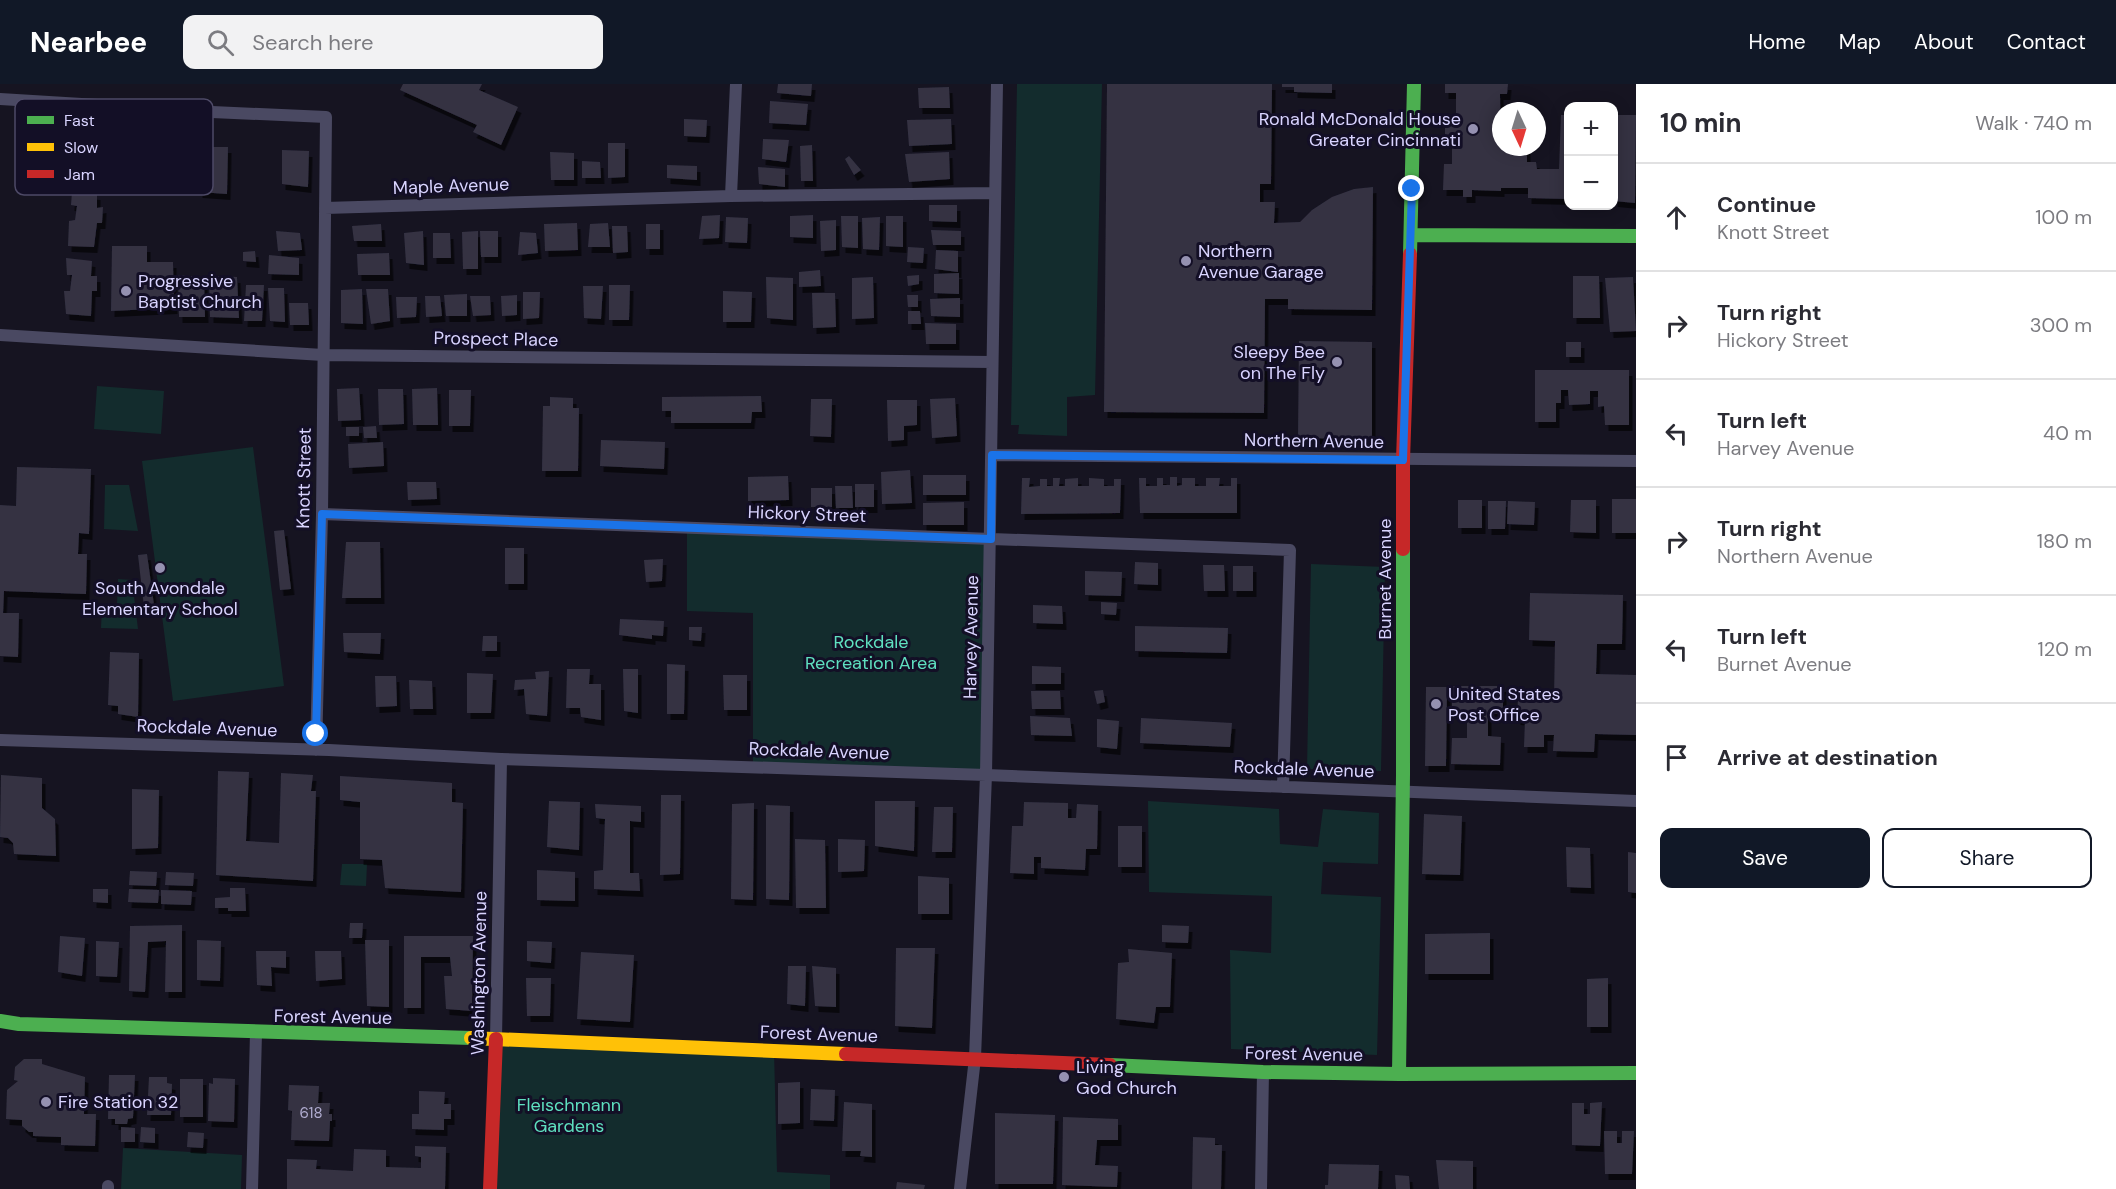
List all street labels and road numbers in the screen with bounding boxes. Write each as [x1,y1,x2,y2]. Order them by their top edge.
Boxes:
street label: Maple Avenue [392,172,510,200]
street label: Prospect Place [433,326,559,352]
street label: Knott Street [291,427,317,529]
street label: Northern Avenue [1244,428,1384,454]
street label: Hickory Street [747,500,867,528]
street label: Burnet Avenue [1373,518,1397,640]
street label: Harvey Avenue [958,575,984,699]
street label: Rockdale Avenue [136,714,278,742]
street label: Rockdale Avenue [748,737,890,765]
street label: Rockdale Avenue [1233,755,1375,783]
street label: Washington Avenue [466,891,492,1055]
street label: Forest Avenue [274,1004,392,1030]
street label: Forest Avenue [760,1020,878,1048]
street label: Forest Avenue [1245,1041,1363,1067]

